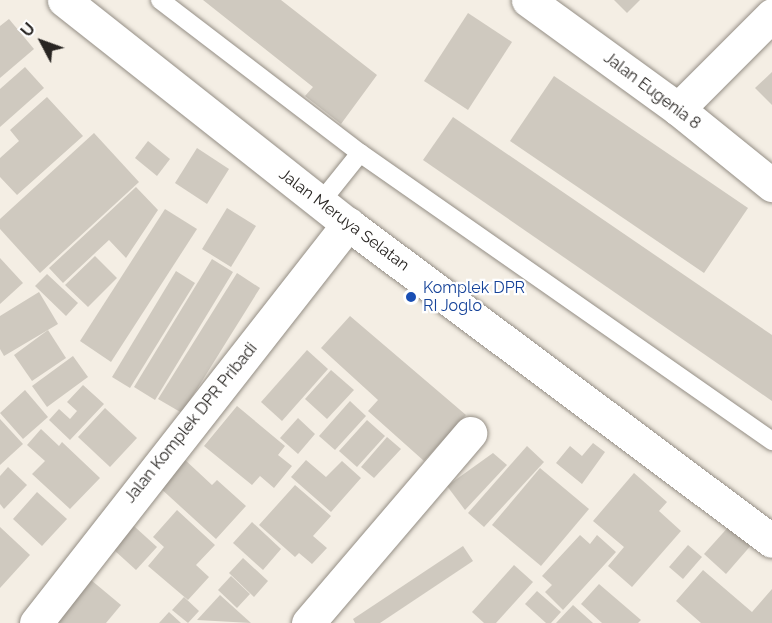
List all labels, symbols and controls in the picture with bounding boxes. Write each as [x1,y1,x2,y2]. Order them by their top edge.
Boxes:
north arrow [12,12,72,72]
text: U [17,19,39,41]
street label: Jalan Eugenia 8 [600,48,704,134]
street label: Jalan Meruya Selatan [275,165,413,275]
place label: Komplek DPR RI Joglo [423,278,525,316]
marker: Komplek DPR RI Joglo [404,290,418,304]
street label: Jalan Komplek DPR Pribadi [121,339,261,507]

